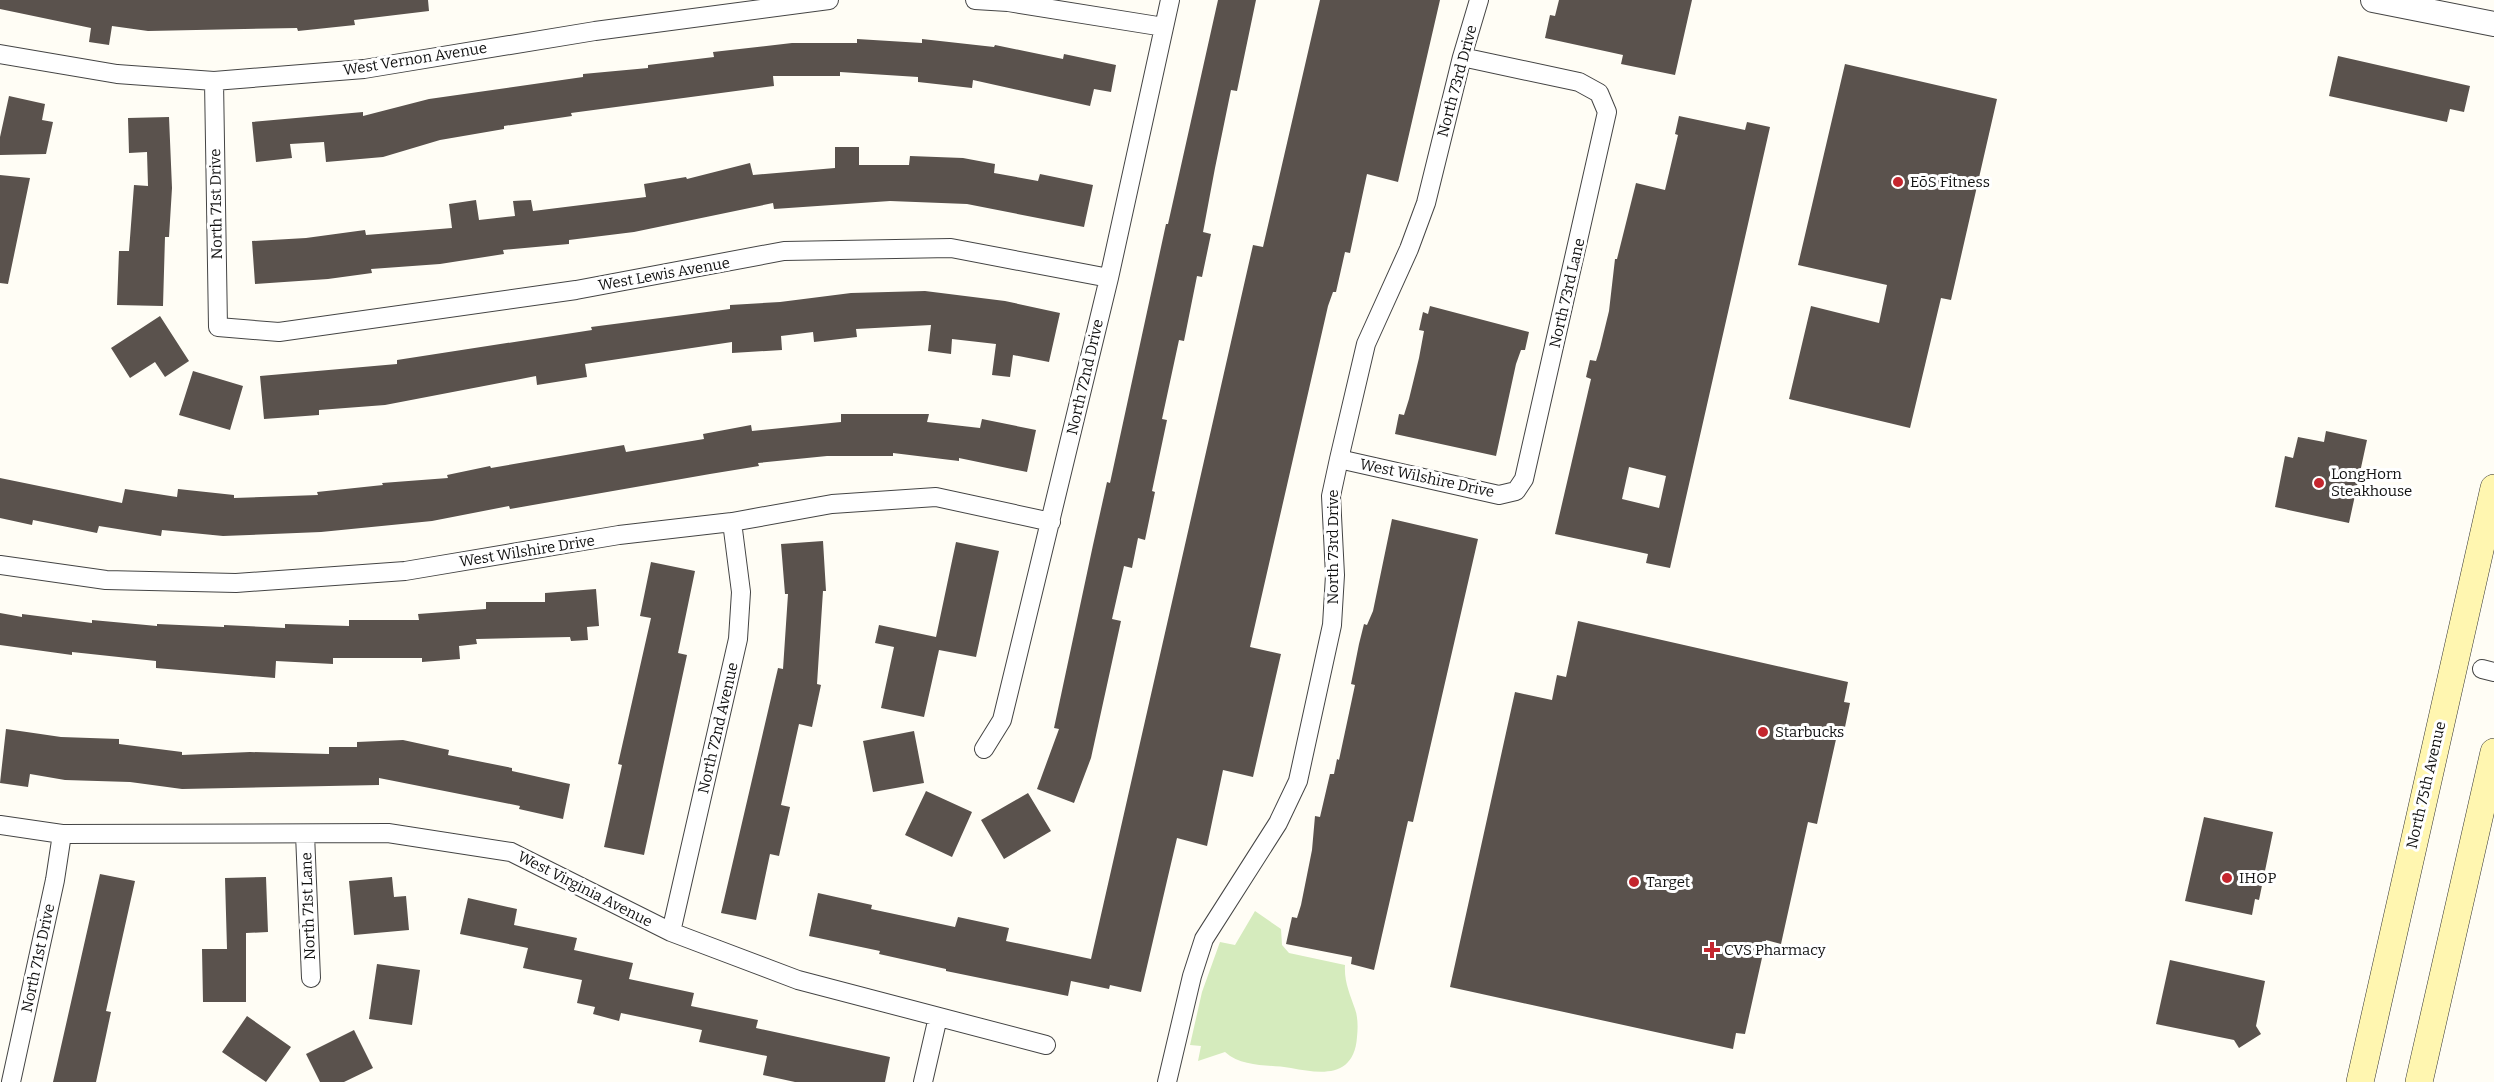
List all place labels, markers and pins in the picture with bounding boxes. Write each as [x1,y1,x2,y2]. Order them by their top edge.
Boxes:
place label: EōS Fitness [1910,173,1990,191]
marker: EōS Fitness [1891,175,1905,189]
place label: LongHorn Steakhouse [2331,465,2412,500]
marker: LongHorn Steakhouse [2312,476,2326,490]
place label: Starbucks [1775,723,1844,741]
marker: Starbucks [1756,725,1770,739]
place label: IHOP [2239,869,2276,887]
marker: IHOP [2220,871,2234,885]
place label: Target [1646,873,1691,891]
marker: Target [1627,875,1641,889]
place label: CVS Pharmacy [1724,941,1826,959]
marker: CVS Pharmacy [1705,943,1719,957]

